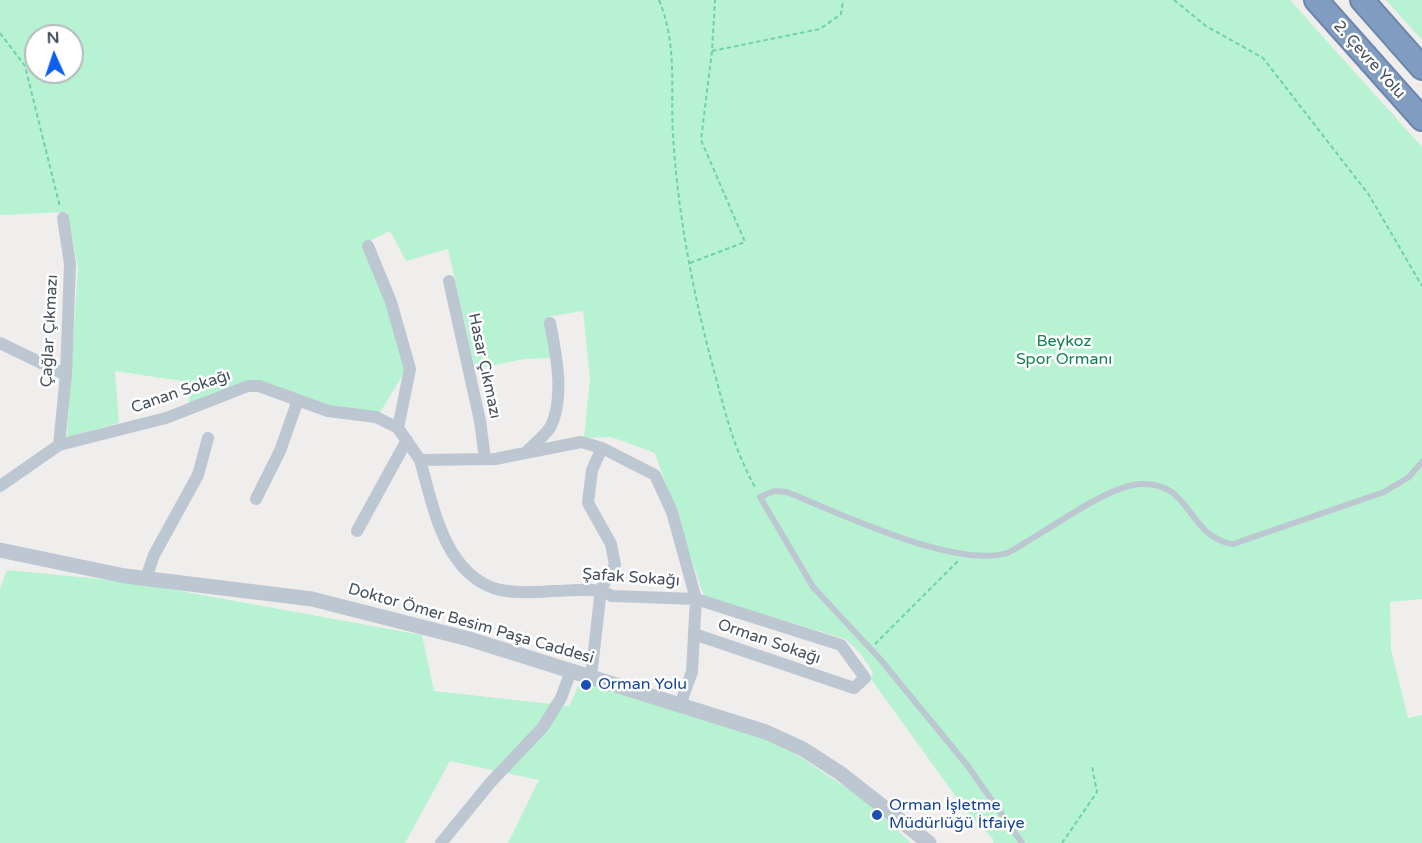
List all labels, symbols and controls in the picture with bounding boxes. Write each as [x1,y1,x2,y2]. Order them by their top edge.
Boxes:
street label: 2. Çevre Yolu [1329,17,1409,103]
north arrow [24,24,84,84]
text: N [46,28,60,48]
street label: Çağlar Çıkmazı [37,274,63,388]
street label: Hasar Çıkmazı [463,311,505,421]
park label: Beykoz Spor Ormanı [1016,332,1112,370]
street label: Canan Sokağı [129,366,233,418]
street label: Şafak Sokağı [582,565,680,591]
street label: Doktor Ömer Besim Paşa Caddesi [346,580,596,668]
street label: Orman Sokağı [715,615,823,669]
place label: Orman Yolu [598,675,687,695]
marker: Orman Yolu [579,678,593,692]
place label: Orman İşletme Müdürlüğü İtfaiye [889,796,1025,834]
marker: Orman İşletme Müdürlüğü İtfaiye [870,808,884,822]

